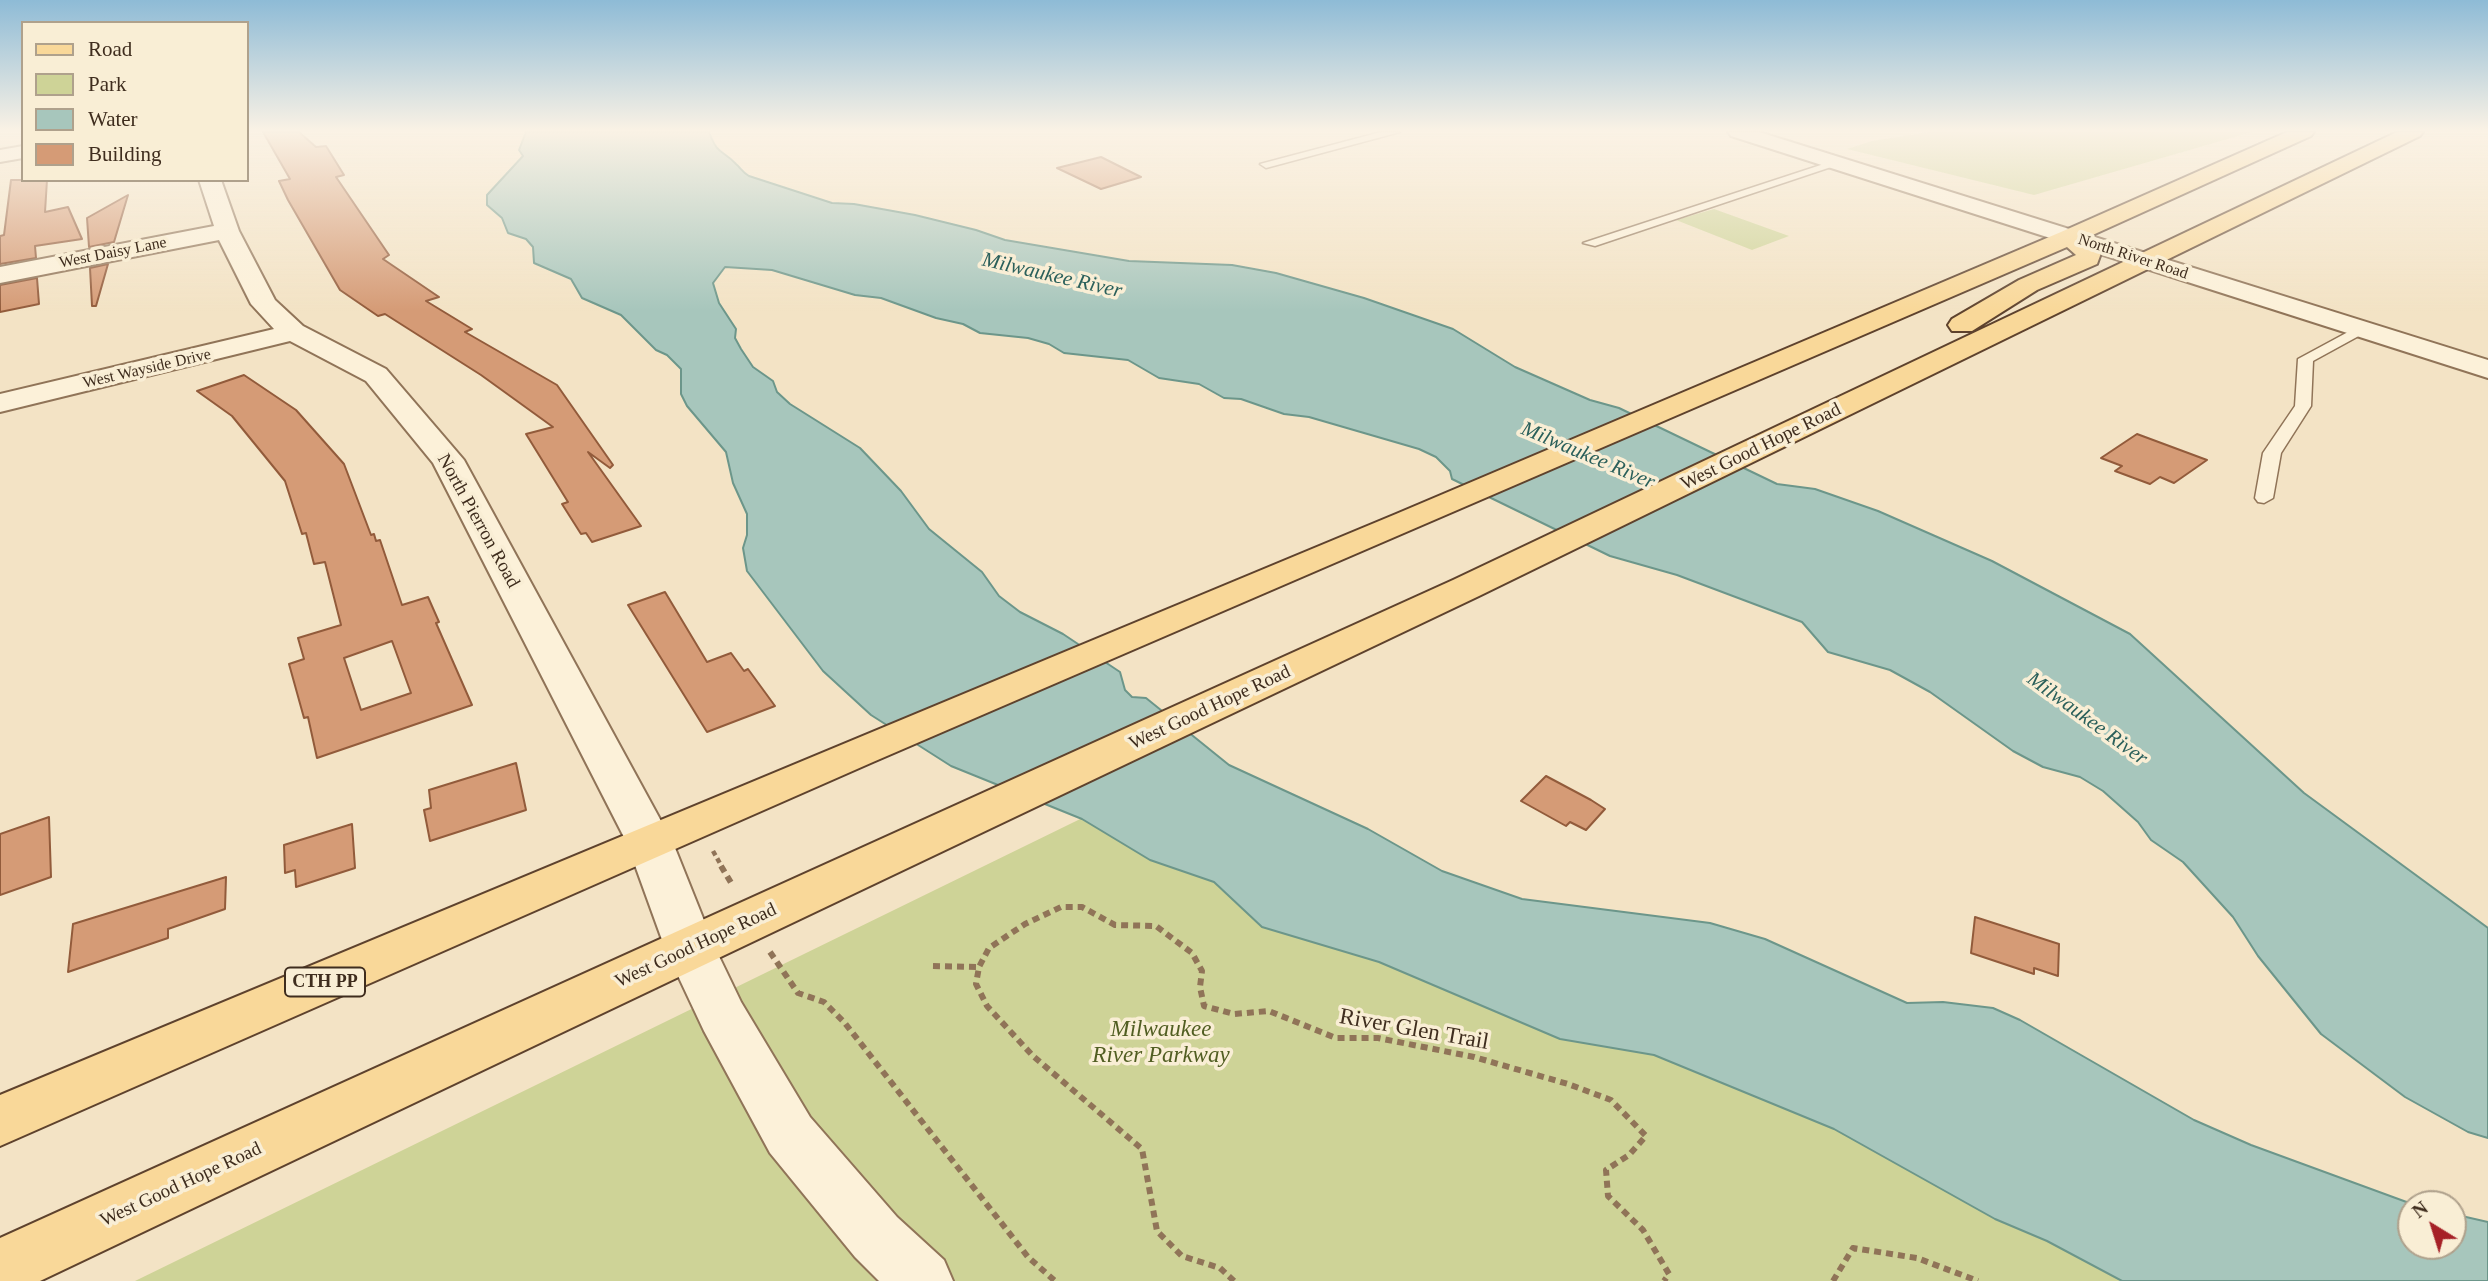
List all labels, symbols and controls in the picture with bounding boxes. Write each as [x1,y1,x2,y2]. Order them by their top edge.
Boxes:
legend [21,21,248,182]
text: Road [88,37,132,61]
text: Park [88,72,127,96]
text: Water [88,107,138,131]
text: Building [88,142,162,166]
street label: North River Road [2076,230,2190,284]
street label: West Daisy Lane [58,233,168,273]
water label: Milwaukee River [980,248,1124,304]
street label: West Wayside Drive [81,345,213,393]
street label: West Good Hope Road [1677,398,1845,496]
water label: Milwaukee River [1517,416,1659,496]
street label: North Pierron Road [432,450,524,592]
street label: West Good Hope Road [1126,661,1294,755]
water label: Milwaukee River [2022,667,2152,771]
street label: West Good Hope Road [612,899,780,993]
road number: CTH PP [285,967,365,996]
street label: River Glen Trail [1337,1003,1491,1057]
park label: Milwaukee River Parkway [1092,1016,1230,1070]
street label: West Good Hope Road [97,1138,265,1232]
north arrow [2397,1190,2467,1260]
text: N [2408,1197,2432,1222]

